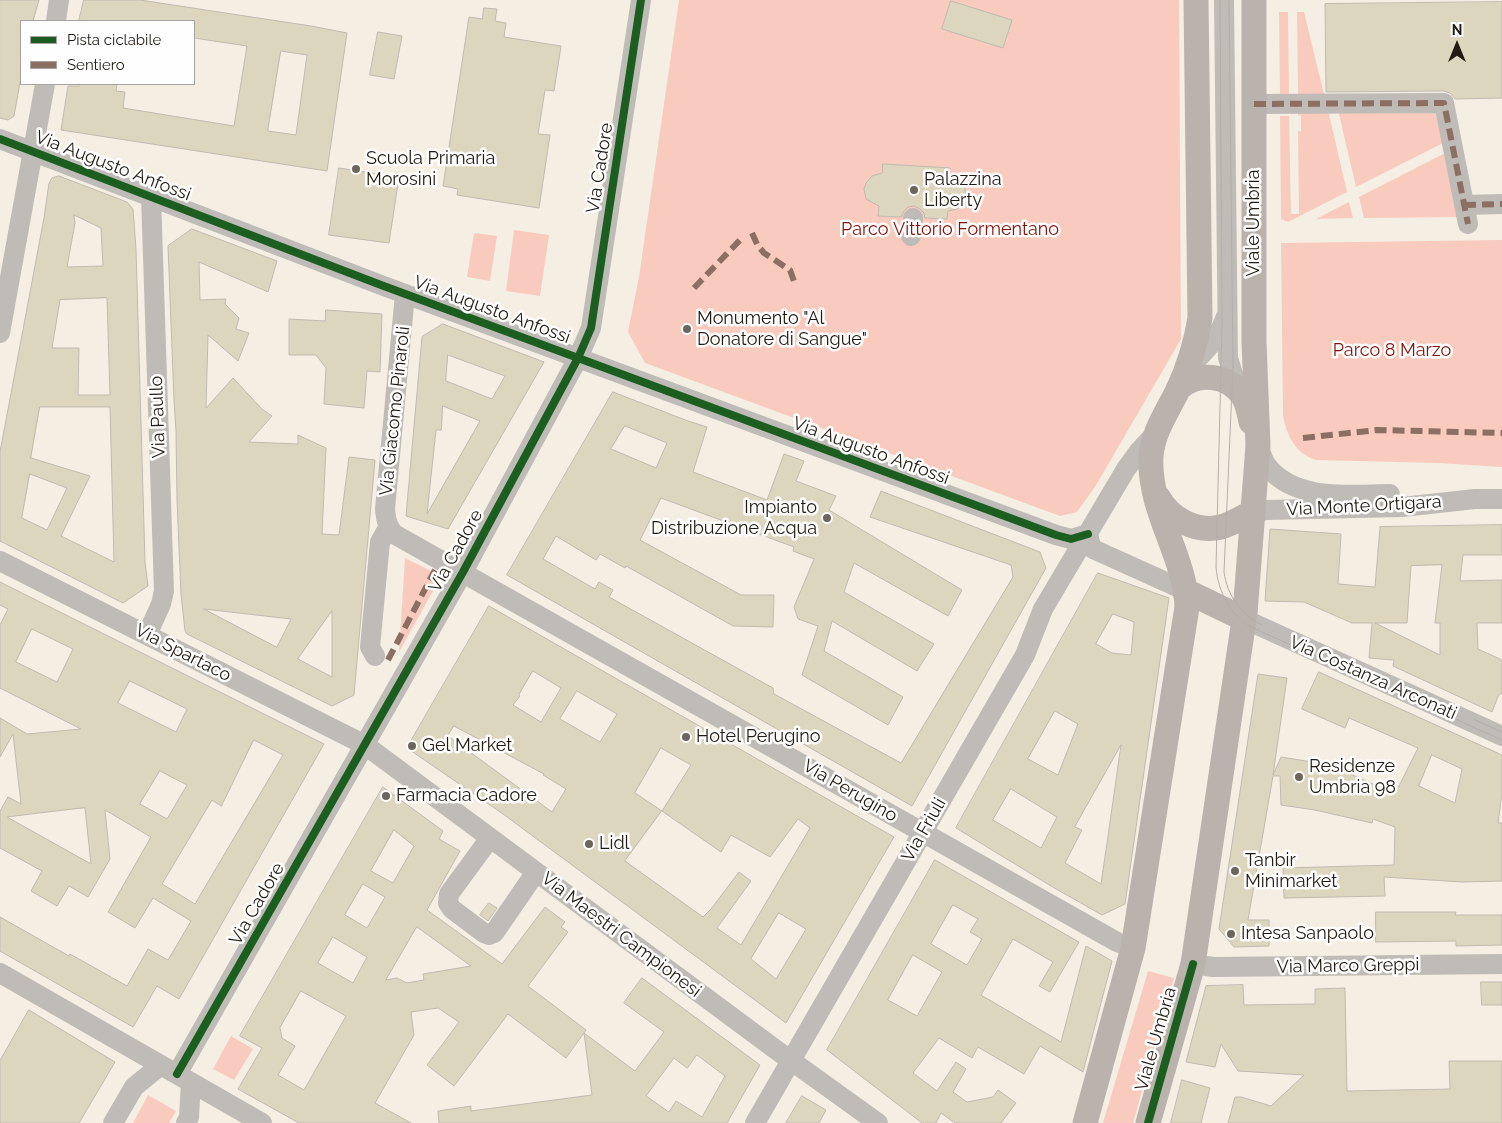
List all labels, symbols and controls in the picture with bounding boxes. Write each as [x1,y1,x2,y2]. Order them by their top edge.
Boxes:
legend [20,20,195,85]
north arrow [1432,20,1482,70]
text: N [1452,22,1462,38]
text: Pista ciclabile [67,31,161,49]
text: Sentiero [67,56,125,74]
street label: Via Cadore [582,121,618,215]
street label: Via Augusto Anfossi [32,126,194,206]
place label: Scuola Primaria Morosini [366,148,495,190]
marker: Scuola Primaria Morosini [350,163,362,175]
place label: Palazzina Liberty [924,169,1002,212]
street label: Viale Umbria [1243,169,1265,277]
marker: Palazzina Liberty [908,184,920,196]
park label: Parco Vittorio Formentano [841,219,1059,241]
street label: Via Augusto Anfossi [411,272,573,348]
place label: Monumento "Al Donatore di Sangue" [697,308,867,350]
marker: Monumento "Al Donatore di Sangue" [681,323,693,335]
street label: Via Giacomo Pinaroli [375,325,415,497]
park label: Parco 8 Marzo [1333,340,1451,362]
street label: Via Paullo [146,375,170,459]
street label: Via Augusto Anfossi [790,413,952,489]
street label: Via Monte Ortigara [1286,491,1442,521]
place label: Impianto Distribuzione Acqua [651,497,817,540]
street label: Via Cadore [424,506,488,596]
marker: Impianto Distribuzione Acqua [821,512,833,524]
street label: Via Spartaco [131,620,235,686]
street label: Via Costanza Arconati [1286,631,1460,725]
place label: Hotel Perugino [696,726,820,748]
marker: Hotel Perugino [680,731,692,743]
place label: Gel Market [422,735,512,757]
marker: Gel Market [406,740,418,752]
street label: Via Perugino [799,755,901,827]
place label: Residenze Umbria 98 [1309,756,1396,799]
marker: Residenze Umbria 98 [1293,771,1305,783]
place label: Farmacia Cadore [396,785,537,807]
marker: Farmacia Cadore [380,790,392,802]
street label: Via Friuli [897,794,951,866]
place label: Lidl [599,833,630,855]
marker: Lidl [583,838,595,850]
place label: Tanbir Minimarket [1245,850,1337,892]
street label: Via Cadore [225,859,289,949]
marker: Tanbir Minimarket [1229,865,1241,877]
street label: Via Maestri Campionesi [537,868,705,1002]
place label: Intesa Sanpaolo [1241,923,1374,945]
marker: Intesa Sanpaolo [1225,928,1237,940]
street label: Via Marco Greppi [1276,954,1420,978]
street label: Viale Umbria [1131,985,1181,1093]

